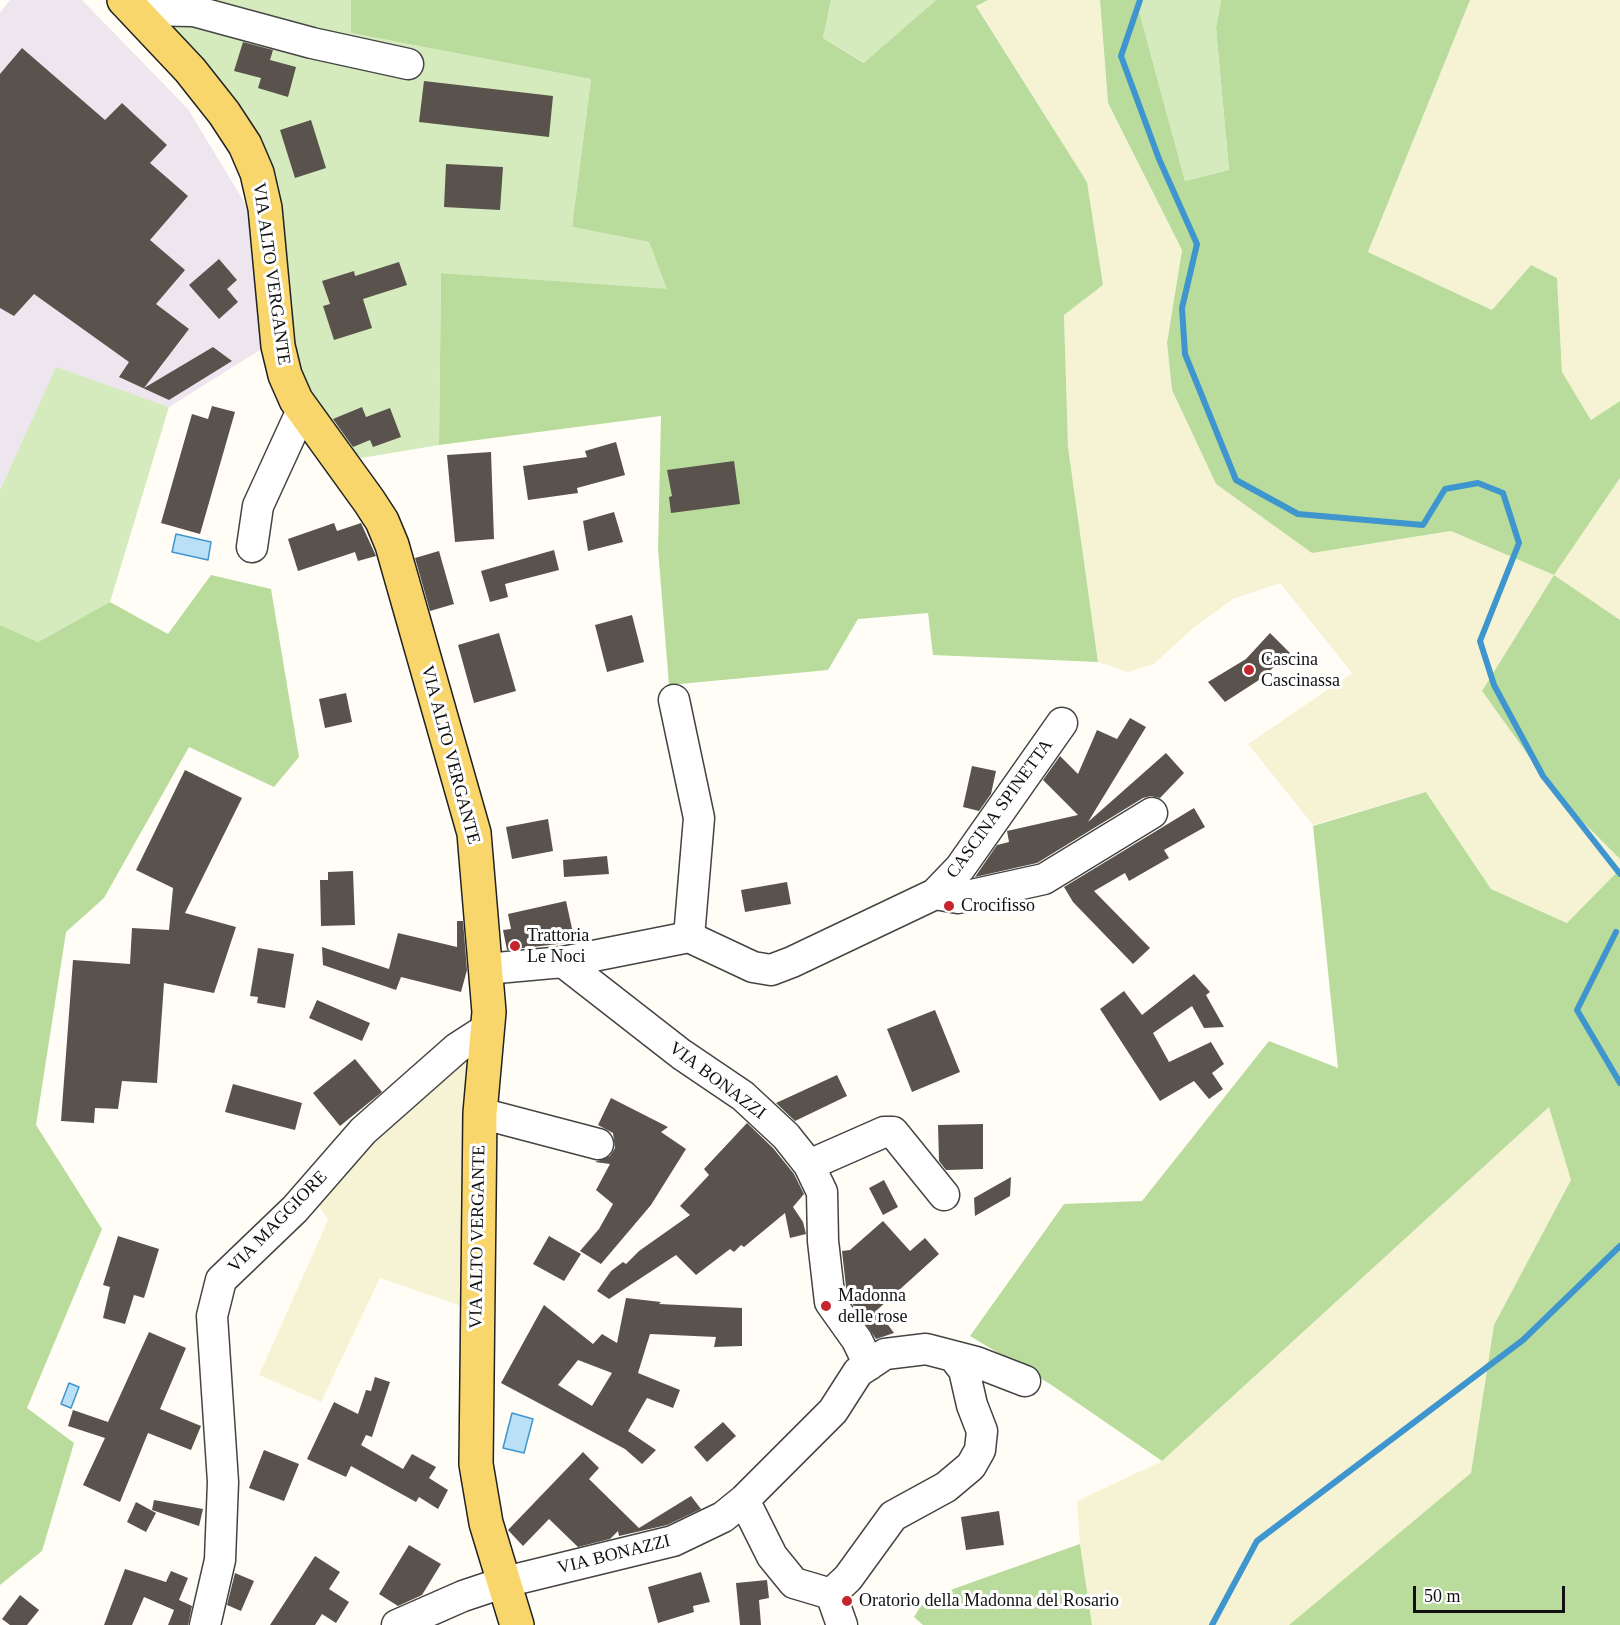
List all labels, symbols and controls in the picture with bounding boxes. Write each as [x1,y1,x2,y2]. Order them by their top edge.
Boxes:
street label: VIA ALTO VERGANTE [248,181,294,367]
place label: Cascina Cascinassa [1261,649,1340,692]
street label: VIA ALTO VERGANTE [416,663,484,847]
marker: Cascina Cascinassa [1242,663,1256,677]
street label: CASCINA SPINETTA [942,735,1058,883]
place label: Crocifisso [961,895,1035,917]
marker: Crocifisso [942,899,956,913]
place label: Trattoria Le Noci [527,925,589,968]
marker: Trattoria Le Noci [508,939,522,953]
street label: VIA BONAZZI [664,1038,770,1124]
street label: VIA ALTO VERGANTE [466,1145,490,1329]
street label: VIA MAGGIORE [224,1166,332,1278]
place label: Madonna delle rose [838,1285,907,1328]
marker: Madonna delle rose [819,1299,833,1313]
street label: VIA BONAZZI [555,1531,673,1579]
scale bar [1416,1574,1568,1612]
text: 50 m [1424,1586,1461,1606]
place label: Oratorio della Madonna del Rosario [859,1590,1119,1612]
marker: Oratorio della Madonna del Rosario [840,1594,854,1608]

